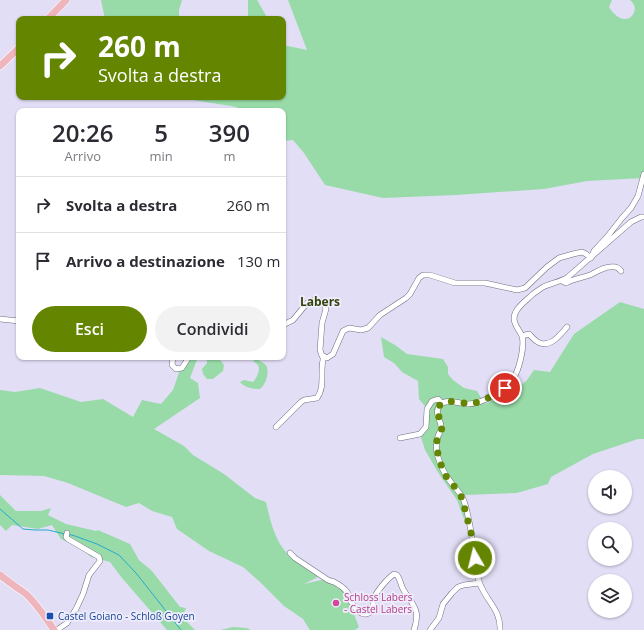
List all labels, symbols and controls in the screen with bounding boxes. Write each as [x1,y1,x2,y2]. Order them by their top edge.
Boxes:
text: 260 m [98,27,181,65]
icon: right [32,32,84,84]
text: Svolta a destra [98,63,221,87]
text: 20:26 [52,116,113,149]
text: 5 [154,116,168,149]
text: 390 [209,116,250,149]
text: Arrivo [65,147,101,165]
text: min [150,147,173,165]
text: m [223,147,235,165]
icon: right [32,194,54,216]
text: Svolta a destra [66,195,177,215]
text: 260 m [226,195,270,215]
icon: arrive [32,250,54,272]
text: Arrivo a destinazione [66,251,225,271]
text: 130 m [237,251,280,271]
district label: Labers [300,293,340,310]
button: Esci [32,306,147,352]
button: Condividi [155,306,270,352]
pin [488,371,522,405]
icon: arrive [494,377,516,399]
map controls [588,470,632,618]
button: sound [588,470,632,514]
button: search [588,522,632,566]
position arrow [454,537,496,579]
button: layers [588,574,632,618]
place label: Schloss Labers - Castel Labers [344,590,413,616]
marker: Schloss Labers - Castel Labers [331,598,341,608]
place label: Castel Goiano - Schloß Goyen [58,609,195,623]
marker: Castel Goiano - Schloß Goyen [45,611,55,621]

